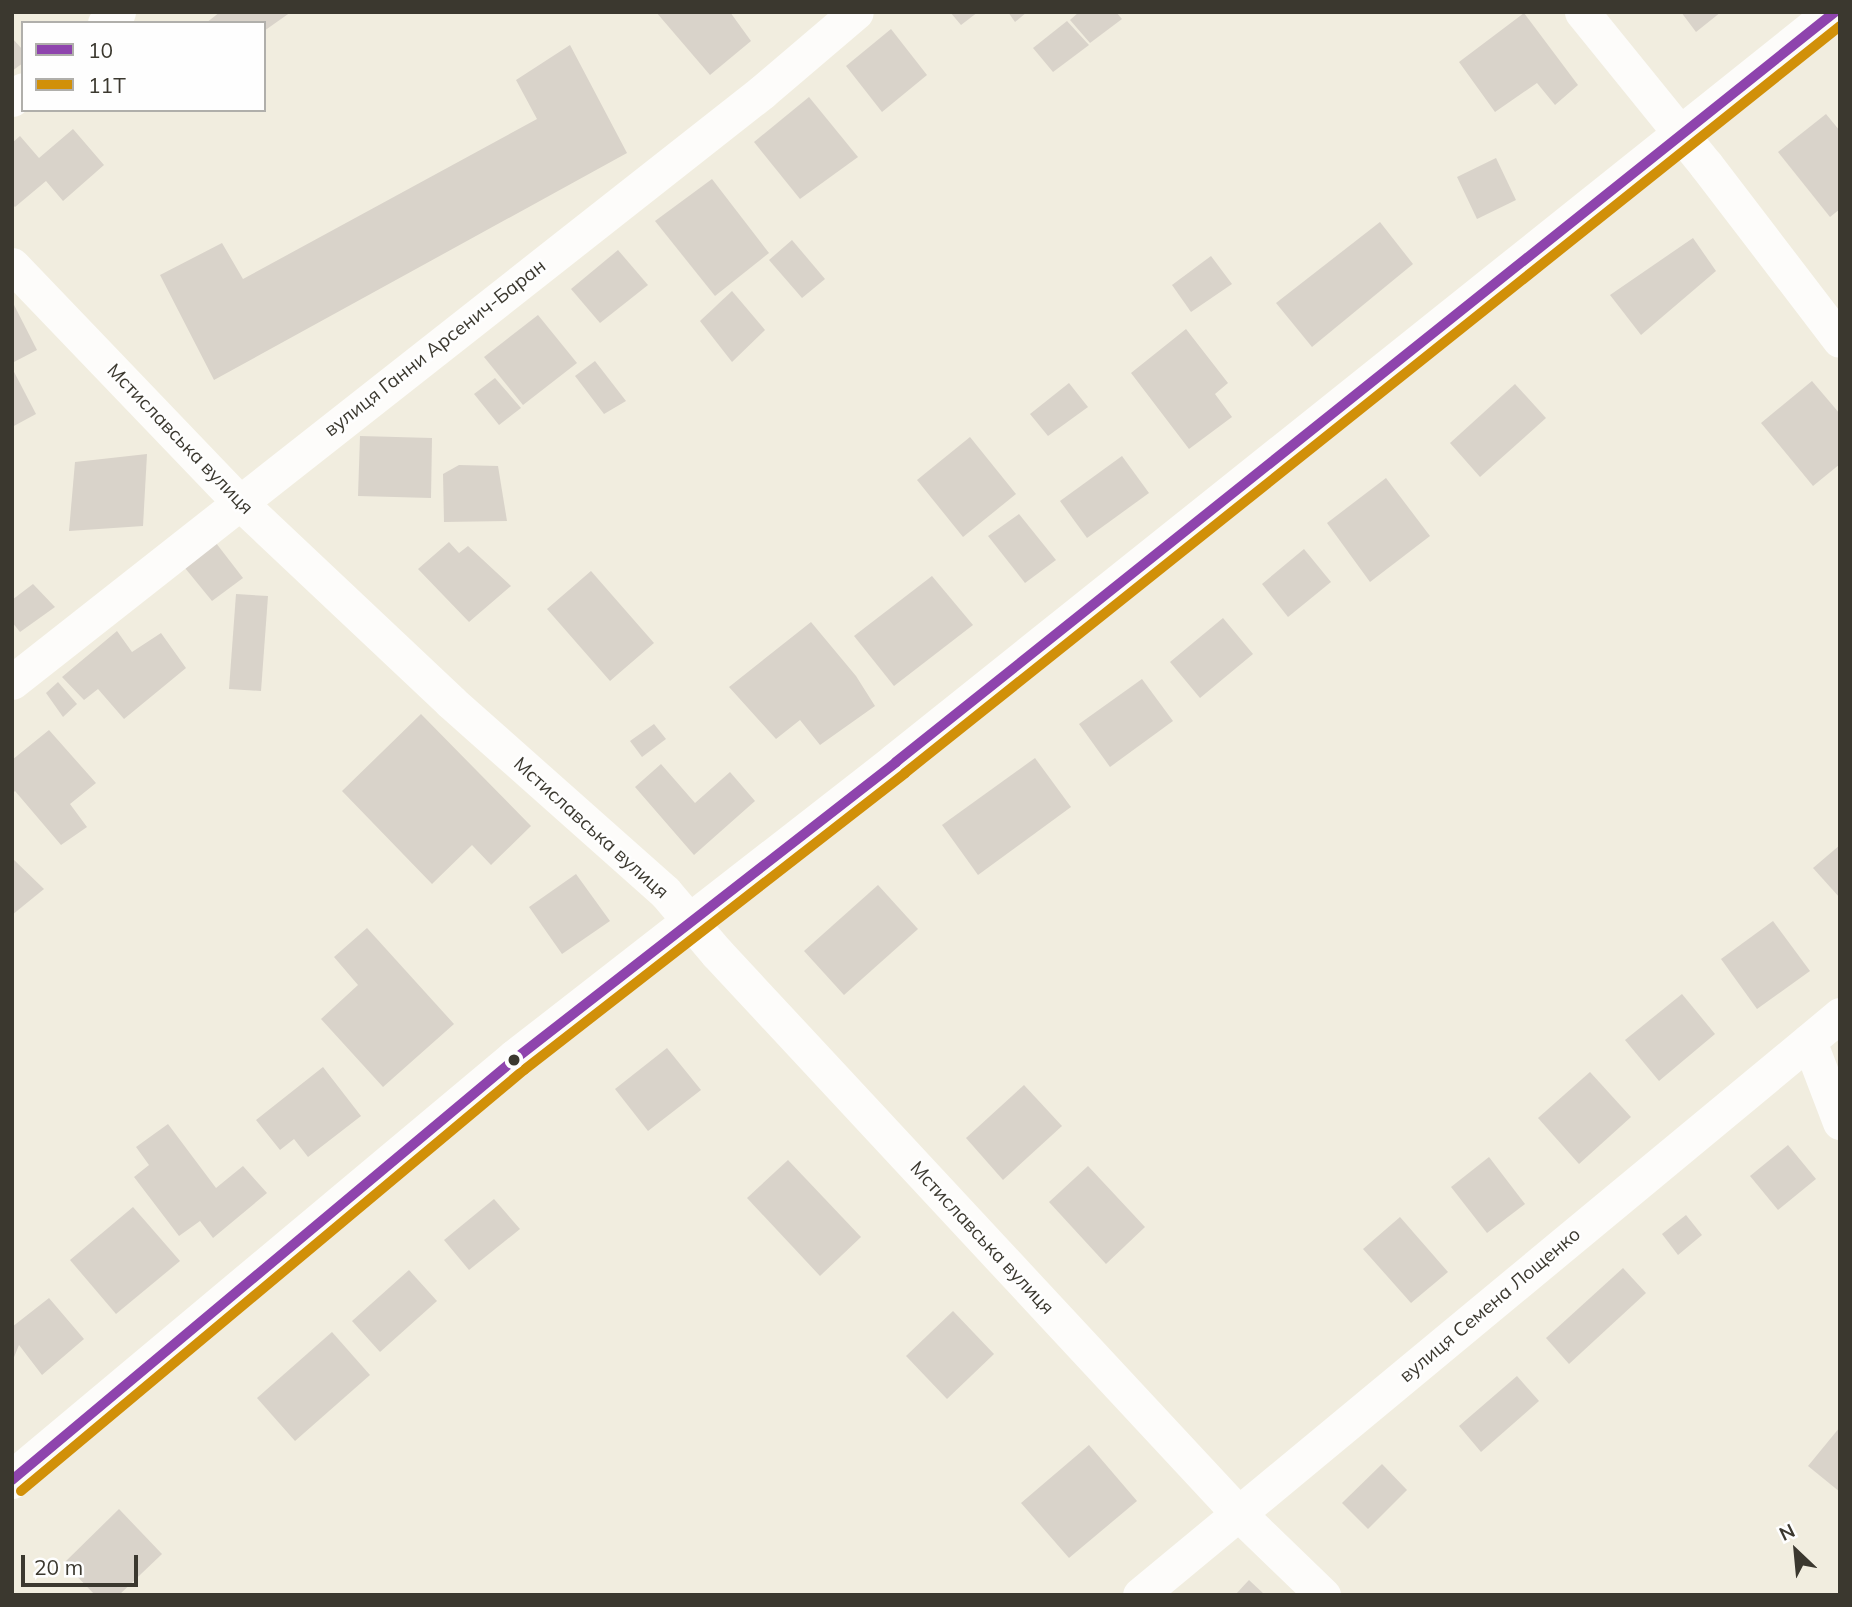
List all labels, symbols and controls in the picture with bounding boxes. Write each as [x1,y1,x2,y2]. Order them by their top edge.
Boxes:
legend [21,21,266,112]
text: 10 [88,37,113,63]
text: 11Т [88,72,126,98]
street label: вулиця Ганни Арсенич-Баран [320,255,550,441]
street label: Мстиславська вулиця [102,359,258,519]
street label: Мстиславська вулиця [509,752,673,904]
unlabelled marker [507,1053,521,1067]
street label: Мстиславська вулиця [905,1157,1059,1319]
street label: вулиця Семена Лощенко [1395,1223,1585,1387]
north arrow [1761,1516,1831,1586]
text: N [1775,1518,1799,1546]
scale bar [24,1540,142,1584]
text: 20 m [34,1554,83,1580]

